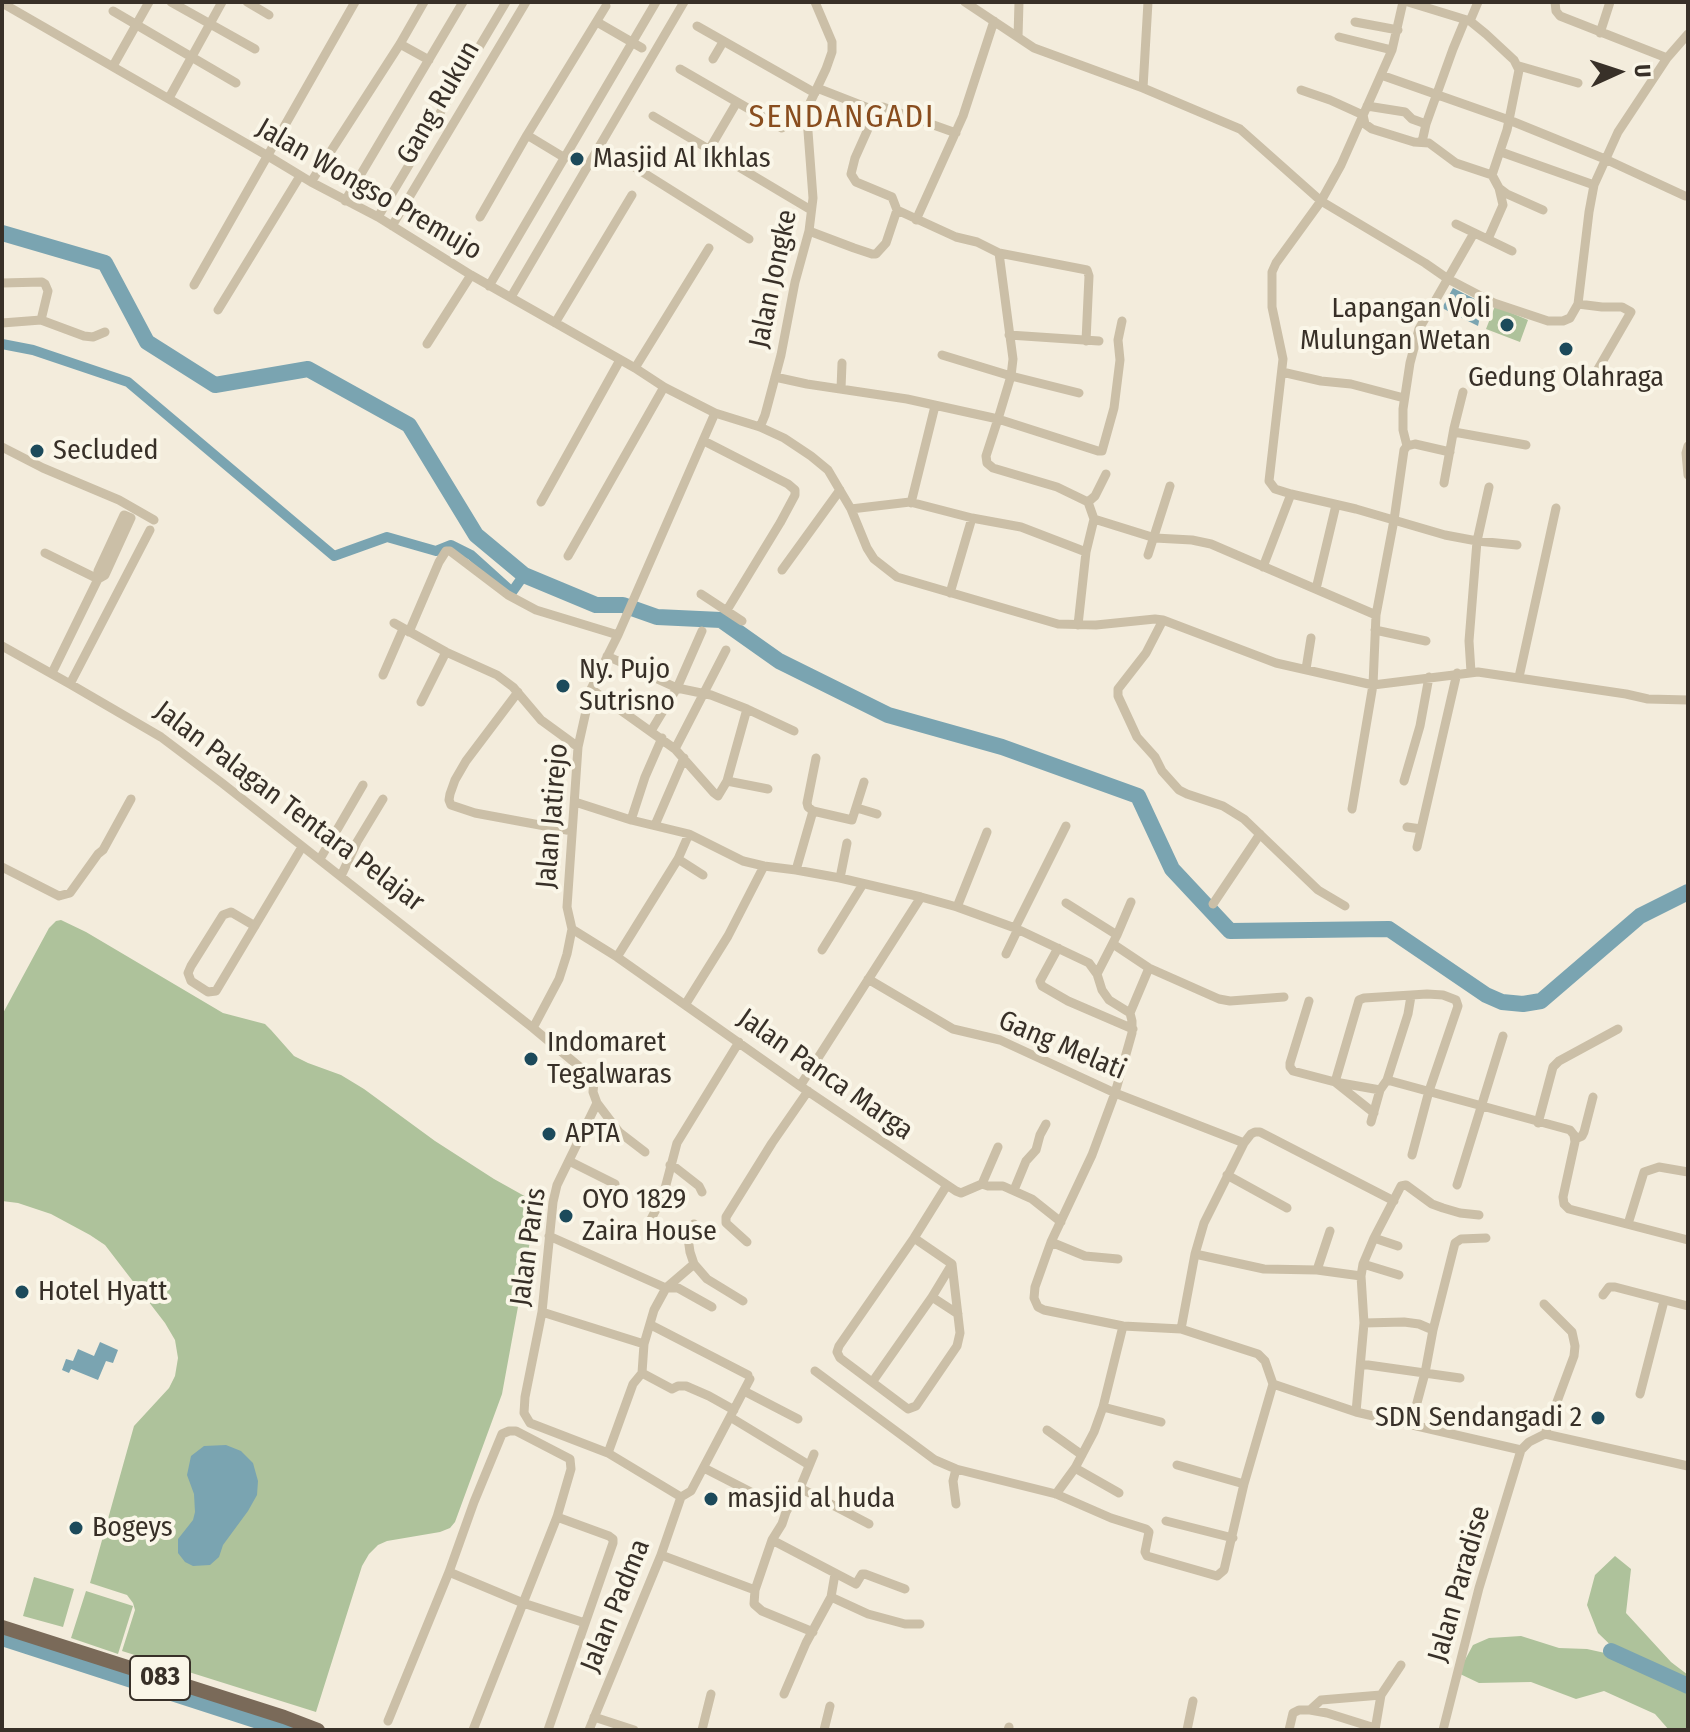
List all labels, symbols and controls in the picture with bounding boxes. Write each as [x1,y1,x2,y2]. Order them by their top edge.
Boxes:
north arrow [1578,32,1658,112]
street label: Gang Rukun [390,36,488,170]
text: U [1629,64,1656,78]
district label: SENDANGADI [749,99,935,137]
street label: Jalan Wongso Premujo [250,112,488,268]
place label: Masjid Al Ikhlas [593,142,771,176]
marker: Masjid Al Ikhlas [568,150,586,168]
street label: Jalan Jongke [743,207,805,351]
place label: Lapangan Voli Mulungan Wetan [1300,292,1491,358]
marker: Lapangan Voli Mulungan Wetan [1498,316,1516,334]
marker: Gedung Olahraga [1557,340,1575,358]
place label: Gedung Olahraga [1468,361,1664,395]
place label: Secluded [53,434,159,468]
marker: Secluded [28,442,46,460]
place label: Ny. Pujo Sutrisno [579,653,675,719]
marker: Ny. Pujo Sutrisno [554,677,572,695]
street label: Jalan Palagan Tentara Pelajar [147,695,431,919]
street label: Jalan Jatirejo [530,742,576,890]
street label: Jalan Panca Marga [731,1002,919,1148]
street label: Gang Melati [993,1004,1131,1088]
place label: Indomaret Tegalwaras [547,1026,672,1092]
marker: Indomaret Tegalwaras [522,1050,540,1068]
place label: APTA [565,1117,620,1151]
marker: APTA [540,1125,558,1143]
place label: OYO 1829 Zaira House [582,1183,717,1249]
street label: Jalan Paris [504,1186,554,1308]
marker: OYO 1829 Zaira House [557,1207,575,1225]
place label: Hotel Hyatt [38,1275,167,1309]
marker: Hotel Hyatt [13,1283,31,1301]
place label: SDN Sendangadi 2 [1375,1401,1582,1435]
marker: SDN Sendangadi 2 [1589,1409,1607,1427]
place label: masjid al huda [727,1482,895,1516]
marker: masjid al huda [702,1490,720,1508]
street label: Jalan Paradise [1422,1502,1498,1666]
place label: Bogeys [92,1511,173,1545]
marker: Bogeys [67,1519,85,1537]
street label: Jalan Padma [574,1535,658,1677]
road number: 083 [130,1656,190,1700]

